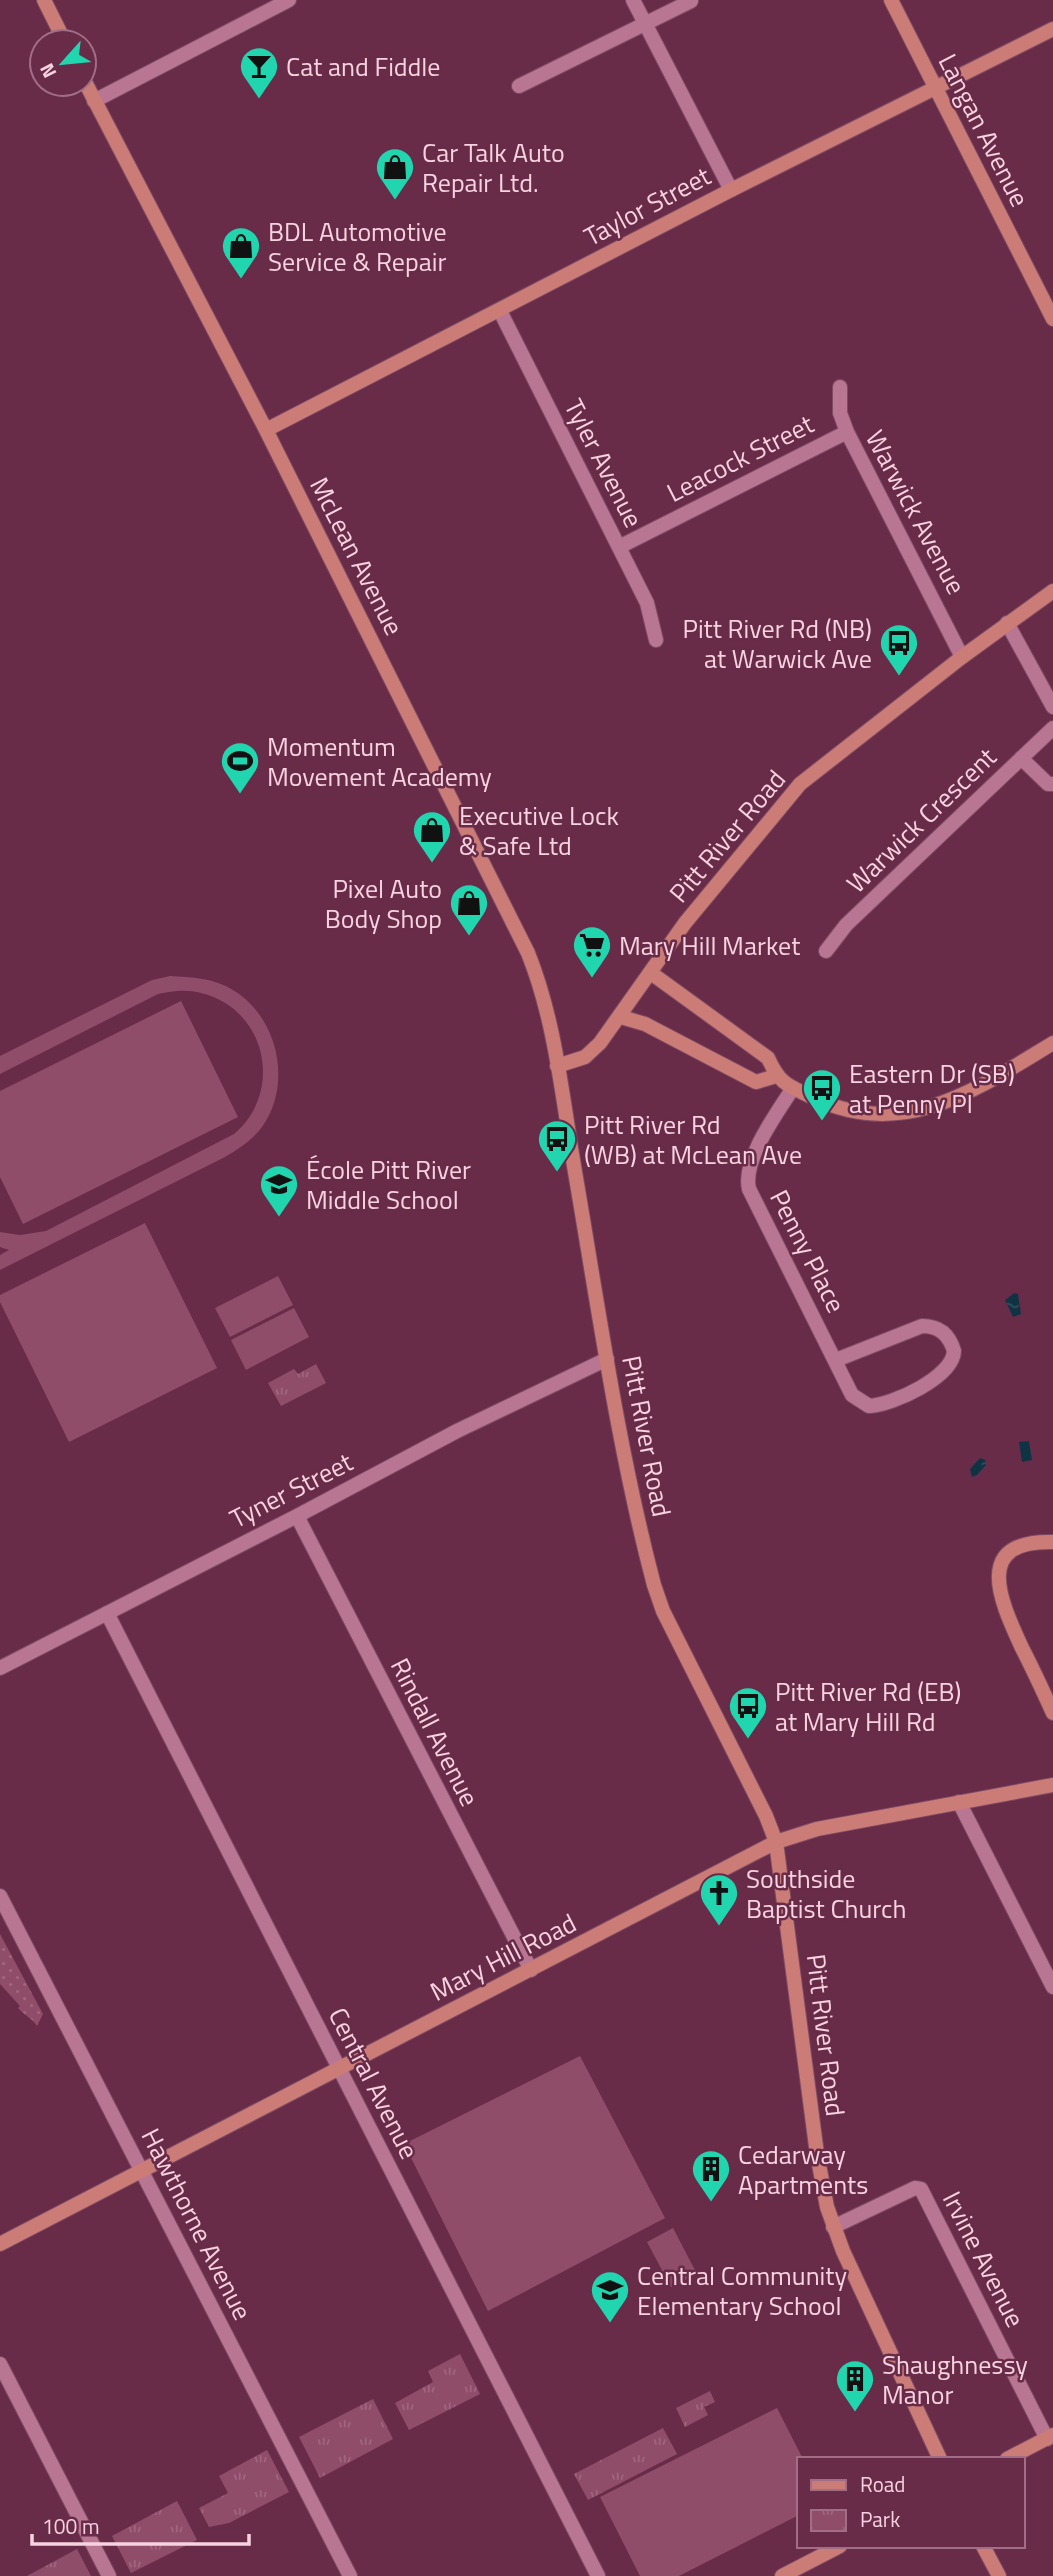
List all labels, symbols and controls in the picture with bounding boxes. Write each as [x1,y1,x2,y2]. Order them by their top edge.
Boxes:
north arrow [28,28,98,98]
bar icon: Cat and Fiddle [238,45,280,100]
place label: Cat and Fiddle [286,47,441,86]
street label: Langan Avenue [929,47,1039,213]
text: N [31,58,63,83]
place label: Car Talk Auto Repair Ltd. [422,133,565,202]
shop icon: Car Talk Auto Repair Ltd. [374,146,416,201]
street label: Taylor Street [577,156,717,256]
place label: BDL Automotive Service & Repair [268,212,447,281]
shop icon: BDL Automotive Service & Repair [220,225,262,280]
street label: Tyler Avenue [555,392,653,534]
street label: Leacock Street [660,404,820,512]
street label: Warwick Avenue [856,423,976,601]
street label: McLean Avenue [300,470,414,642]
place label: Pitt River Rd (NB) at Warwick Ave [683,609,872,678]
bus stop icon: Pitt River Rd (NB) at Warwick Ave [878,622,920,677]
place label: Momentum Movement Academy [267,727,492,796]
street label: Warwick Crescent [837,738,1005,902]
sports icon: Momentum Movement Academy [219,740,261,795]
street label: Pitt River Road [660,761,794,911]
place label: Executive Lock & Safe Ltd [459,796,619,865]
shop icon: Executive Lock & Safe Ltd [411,809,453,864]
place label: Pixel Auto Body Shop [325,869,442,938]
shop icon: Pixel Auto Body Shop [448,882,490,937]
supermarket icon: Mary Hill Market [571,924,613,979]
place label: Mary Hill Market [619,926,800,965]
place label: Eastern Dr (SB) at Penny Pl [849,1054,1015,1123]
bus stop icon: Eastern Dr (SB) at Penny Pl [801,1067,843,1122]
place label: Pitt River Rd (WB) at McLean Ave [584,1105,802,1174]
bus stop icon: Pitt River Rd (WB) at McLean Ave [536,1118,578,1173]
place label: École Pitt River Middle School [306,1150,471,1219]
school or university icon: École Pitt River Middle School [258,1163,300,1218]
street label: Penny Place [760,1183,856,1319]
street label: Pitt River Road [612,1352,682,1520]
street label: Tyner Street [223,1442,359,1538]
street label: Rindall Avenue [381,1651,489,1813]
place label: Pitt River Rd (EB) at Mary Hill Rd [775,1672,961,1741]
bus stop icon: Pitt River Rd (EB) at Mary Hill Rd [727,1685,769,1740]
place label: Southside Baptist Church [746,1859,906,1928]
church icon: Southside Baptist Church [698,1872,740,1927]
street label: Mary Hill Road [423,1903,583,2011]
street label: Pitt River Road [797,1952,855,2118]
street label: Central Avenue [319,2001,429,2165]
street label: Hawthorne Avenue [132,2121,262,2327]
place label: Cedarway Apartments [738,2135,868,2204]
building icon: Cedarway Apartments [690,2148,732,2203]
street label: Irvine Avenue [933,2184,1035,2334]
place label: Central Community Elementary School [637,2256,847,2325]
school or university icon: Central Community Elementary School [589,2269,631,2324]
place label: Shaughnessy Manor [882,2345,1028,2414]
building icon: Shaughnessy Manor [834,2358,876,2413]
legend [797,2457,1025,2548]
text: Road [860,2468,905,2500]
scale bar [32,2502,248,2546]
text: Park [860,2503,900,2535]
text: 100 m [42,2510,99,2542]

